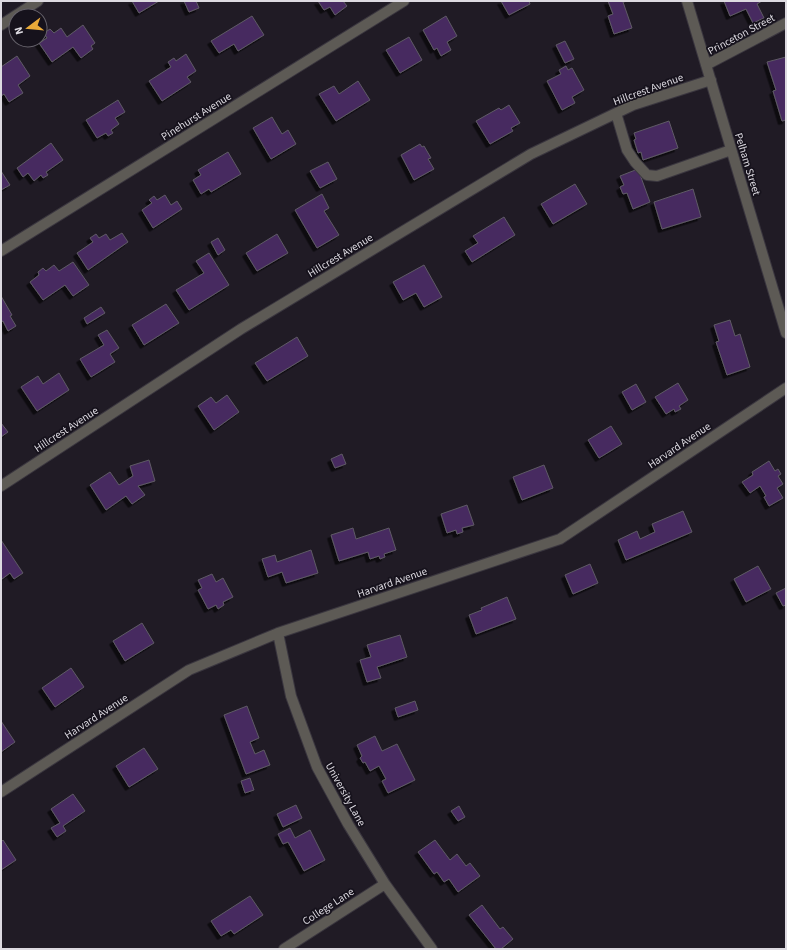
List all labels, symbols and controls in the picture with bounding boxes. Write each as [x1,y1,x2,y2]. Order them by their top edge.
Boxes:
north arrow [8,8,48,48]
street label: Princeton Street [705,10,778,58]
text: N [11,25,27,36]
street label: Hillcrest Avenue [611,70,686,109]
street label: Pinehurst Avenue [158,88,235,144]
street label: Pelham Street [731,131,764,198]
street label: Hillcrest Avenue [305,230,376,281]
street label: Hillcrest Avenue [31,403,102,456]
street label: Harvard Avenue [645,418,714,472]
street label: Harvard Avenue [355,563,430,601]
street label: Harvard Avenue [61,690,132,743]
street label: University Lane [322,760,370,829]
street label: College Lane [300,884,357,929]

